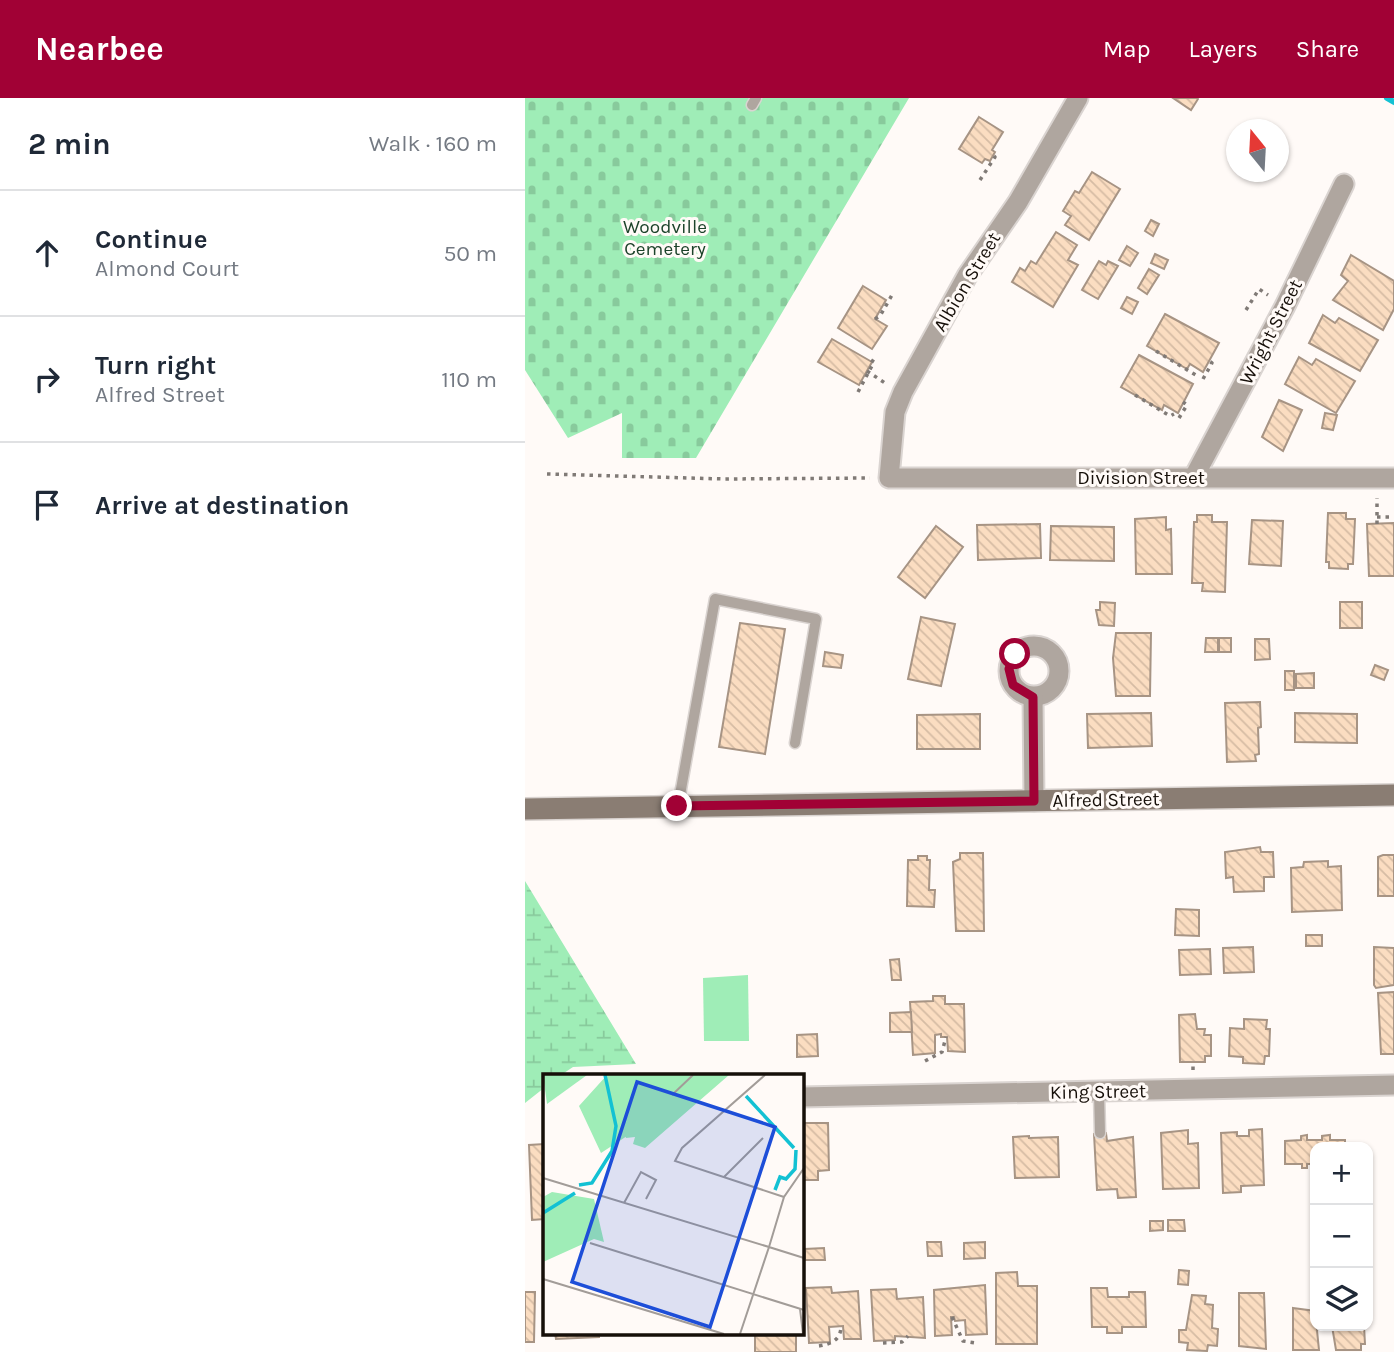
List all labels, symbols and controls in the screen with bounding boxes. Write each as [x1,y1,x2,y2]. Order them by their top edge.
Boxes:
text: Nearbee [35,30,164,68]
text: Map [1103,35,1151,63]
text: Layers [1189,35,1258,63]
text: Share [1296,35,1359,63]
north arrow [1226,119,1289,182]
text: 2 min [28,126,111,162]
text: Walk · 160 m [369,130,497,157]
park label: Woodville Cemetery [623,216,707,260]
text: Continue [95,224,207,255]
street label: Albion Street [929,228,1005,336]
icon: ahead [28,234,66,272]
text: 50 m [443,240,497,267]
text: Almond Court [95,255,239,282]
street label: Wright Street [1235,276,1307,388]
text: Turn right [95,350,216,381]
icon: right [28,360,66,398]
text: 110 m [441,366,497,393]
text: Alfred Street [95,381,225,408]
street label: Division Street [1077,467,1205,489]
icon: arrive [28,486,66,524]
text: Arrive at destination [95,490,349,521]
route start [999,638,1030,669]
street label: Alfred Street [1052,788,1160,812]
route end [661,790,692,821]
inset map [543,1074,803,1334]
street label: King Street [1050,1080,1146,1104]
map controls [1310,1142,1373,1331]
button: + [1310,1142,1373,1205]
button: − [1310,1205,1373,1268]
button: layers [1310,1268,1373,1331]

